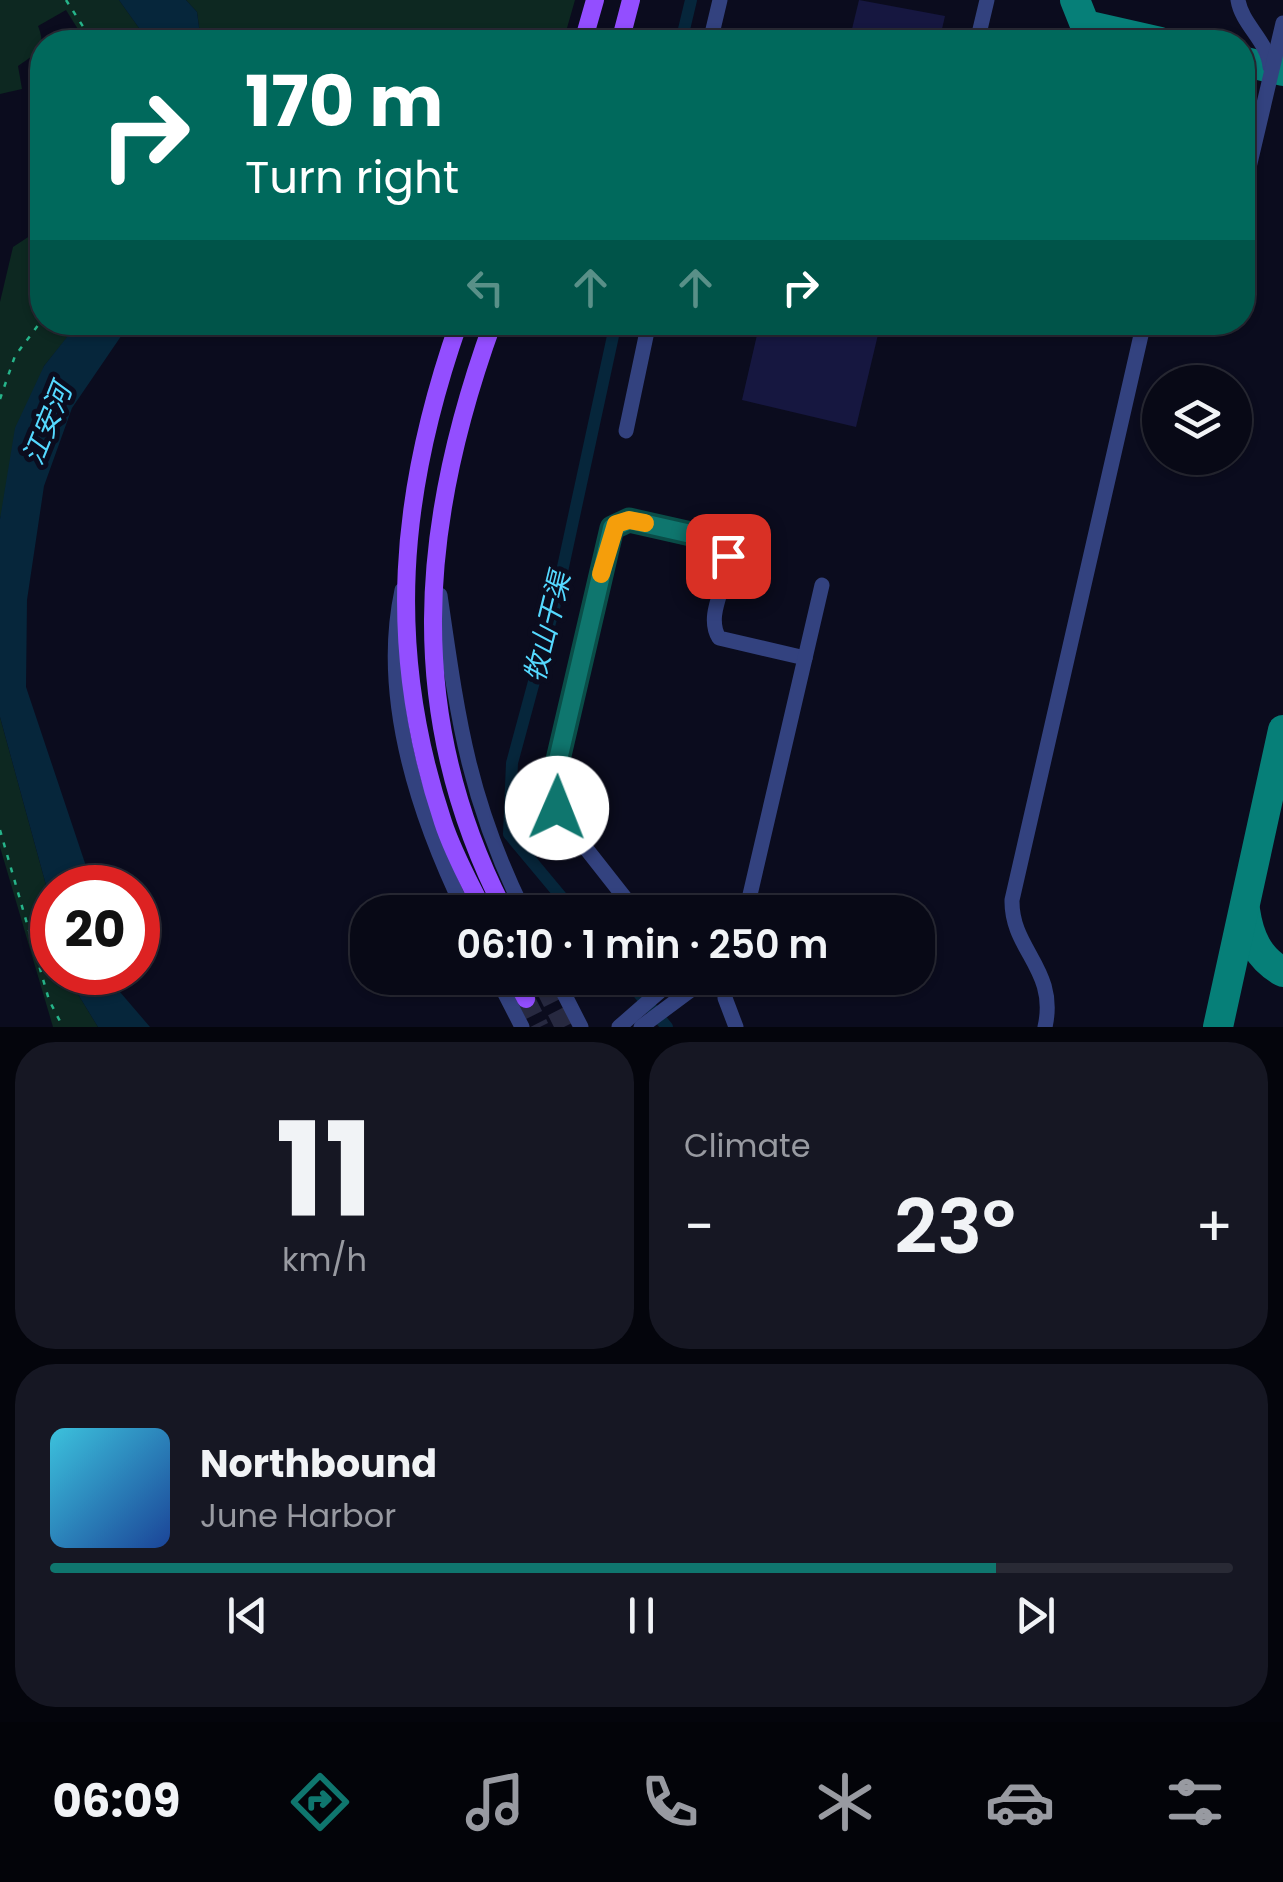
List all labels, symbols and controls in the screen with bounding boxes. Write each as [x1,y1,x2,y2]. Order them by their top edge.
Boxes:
text: 170 m [245,52,443,151]
icon: right [80,70,210,200]
text: Turn right [245,146,459,209]
icon: left [458,260,513,315]
icon: ahead [563,260,618,315]
icon: ahead [668,260,723,315]
icon: right [773,260,828,315]
map controls [1142,365,1252,475]
button: layers [1142,365,1252,475]
water label: 江安河 [14,373,83,470]
pin [686,514,771,599]
icon: arrive [701,529,756,584]
water label: 牧山干渠 [515,564,581,686]
position arrow [505,756,609,860]
speed limit sign: 20 [30,865,160,995]
text: 06:10 · 1 min · 250 m [457,918,828,971]
text: 11 [276,1079,373,1262]
text: Climate [684,1123,811,1168]
text: 23° [894,1174,1016,1279]
text: − [684,1188,714,1265]
text: + [1195,1188,1233,1265]
text: km/h [282,1237,367,1282]
text: Northbound [200,1437,437,1490]
text: June Harbor [200,1493,396,1538]
icon: previous [220,1588,275,1643]
icon: pause [614,1588,669,1643]
icon: next [1008,1588,1063,1643]
icon: directions [285,1767,355,1837]
icon: music [460,1767,530,1837]
icon: phone [635,1767,705,1837]
icon: climate [810,1767,880,1837]
icon: car [985,1767,1055,1837]
icon: filters [1160,1767,1230,1837]
text: 06:09 [53,1770,180,1833]

